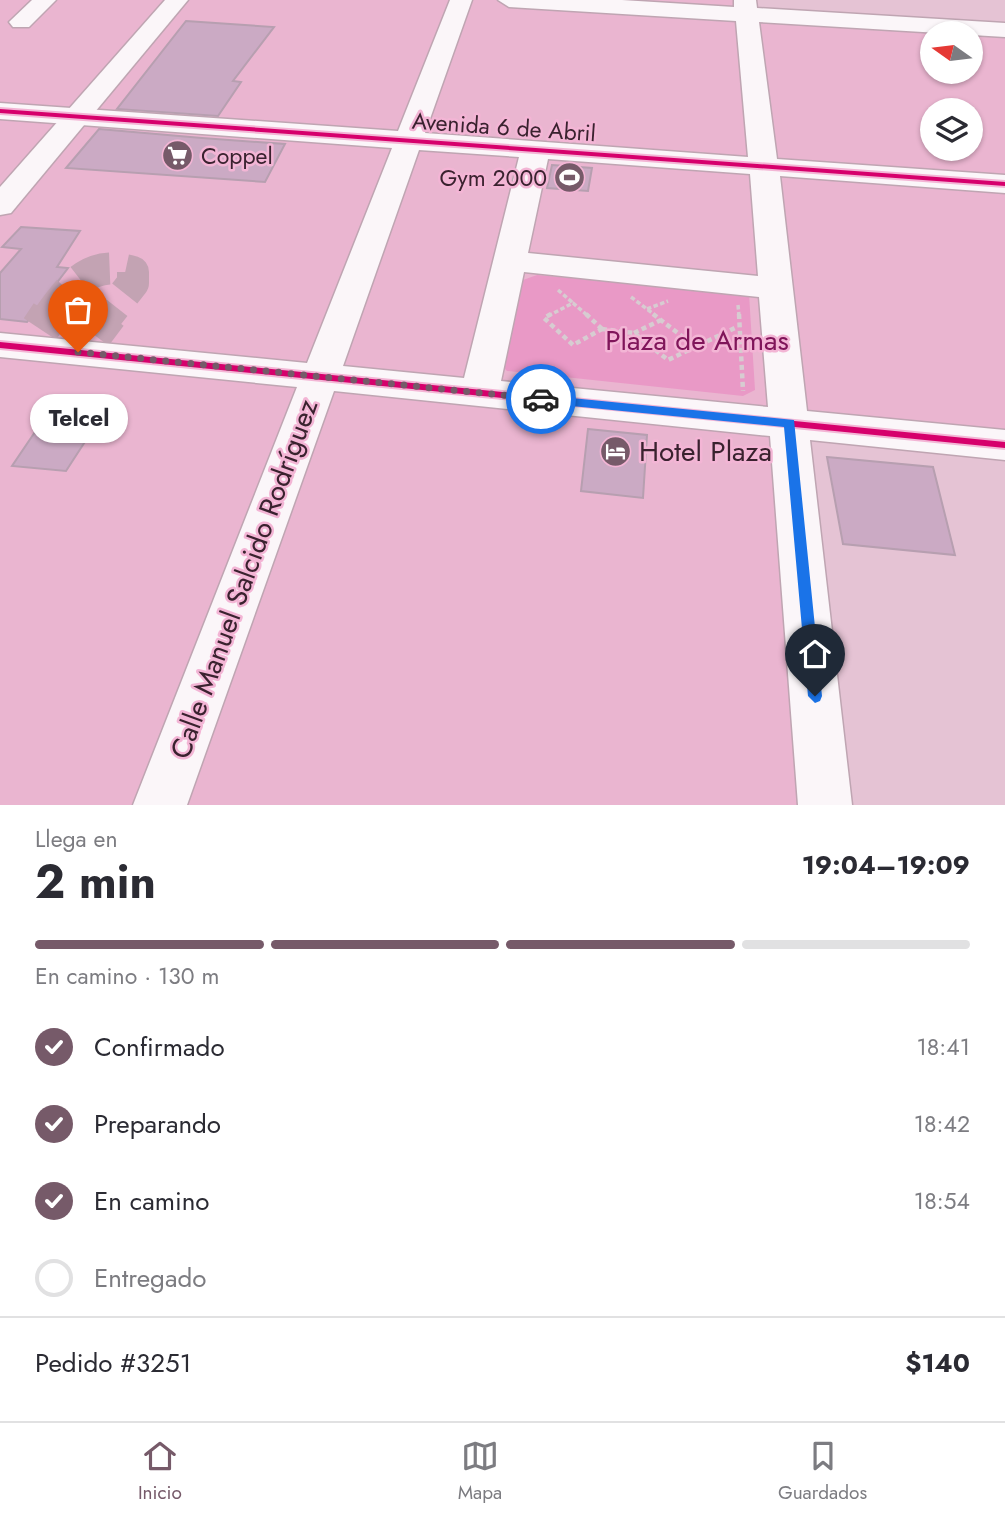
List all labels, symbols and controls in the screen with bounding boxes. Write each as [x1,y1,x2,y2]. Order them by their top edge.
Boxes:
north arrow [920,21,984,84]
map controls [920,21,983,161]
button: layers [920,98,983,161]
street label: Avenida 6 de Abril [411,104,597,150]
supermarket icon: Coppel [161,139,195,173]
place label: Coppel [201,139,273,173]
place label: Gym 2000 [439,161,547,195]
sports icon: Gym 2000 [553,161,587,195]
pin [48,280,108,352]
icon: bag [59,291,97,329]
park label: Plaza de Armas [605,320,789,361]
courier [506,364,576,434]
icon: car [522,380,560,418]
street label: Calle Manuel Salcido Rodríguez [160,393,328,765]
callout: Telcel [29,394,127,443]
text: Telcel [49,401,109,435]
place label: Hotel Plaza [639,431,772,472]
hotel icon: Hotel Plaza [599,434,633,468]
pin [785,624,845,696]
icon: home [796,635,834,673]
text: Llega en [35,822,117,856]
text: 19:04–19:09 [802,846,970,884]
text: 2 min [35,849,156,915]
text: En camino · 130 m [35,959,219,993]
icon: check [35,1028,73,1066]
text: Confirmado [94,1028,225,1066]
text: 18:41 [916,1030,970,1064]
icon: check [35,1105,73,1143]
text: Preparando [94,1105,221,1143]
text: 18:42 [914,1107,970,1141]
icon: check [35,1182,73,1220]
text: En camino [94,1182,210,1220]
text: 18:54 [914,1184,970,1218]
text: Entregado [94,1259,206,1297]
text: Pedido #3251 [35,1344,191,1382]
text: $140 [905,1344,970,1382]
tab: Inicio [138,1437,182,1506]
tab: Mapa [458,1437,502,1506]
tab: Guardados [778,1437,867,1506]

